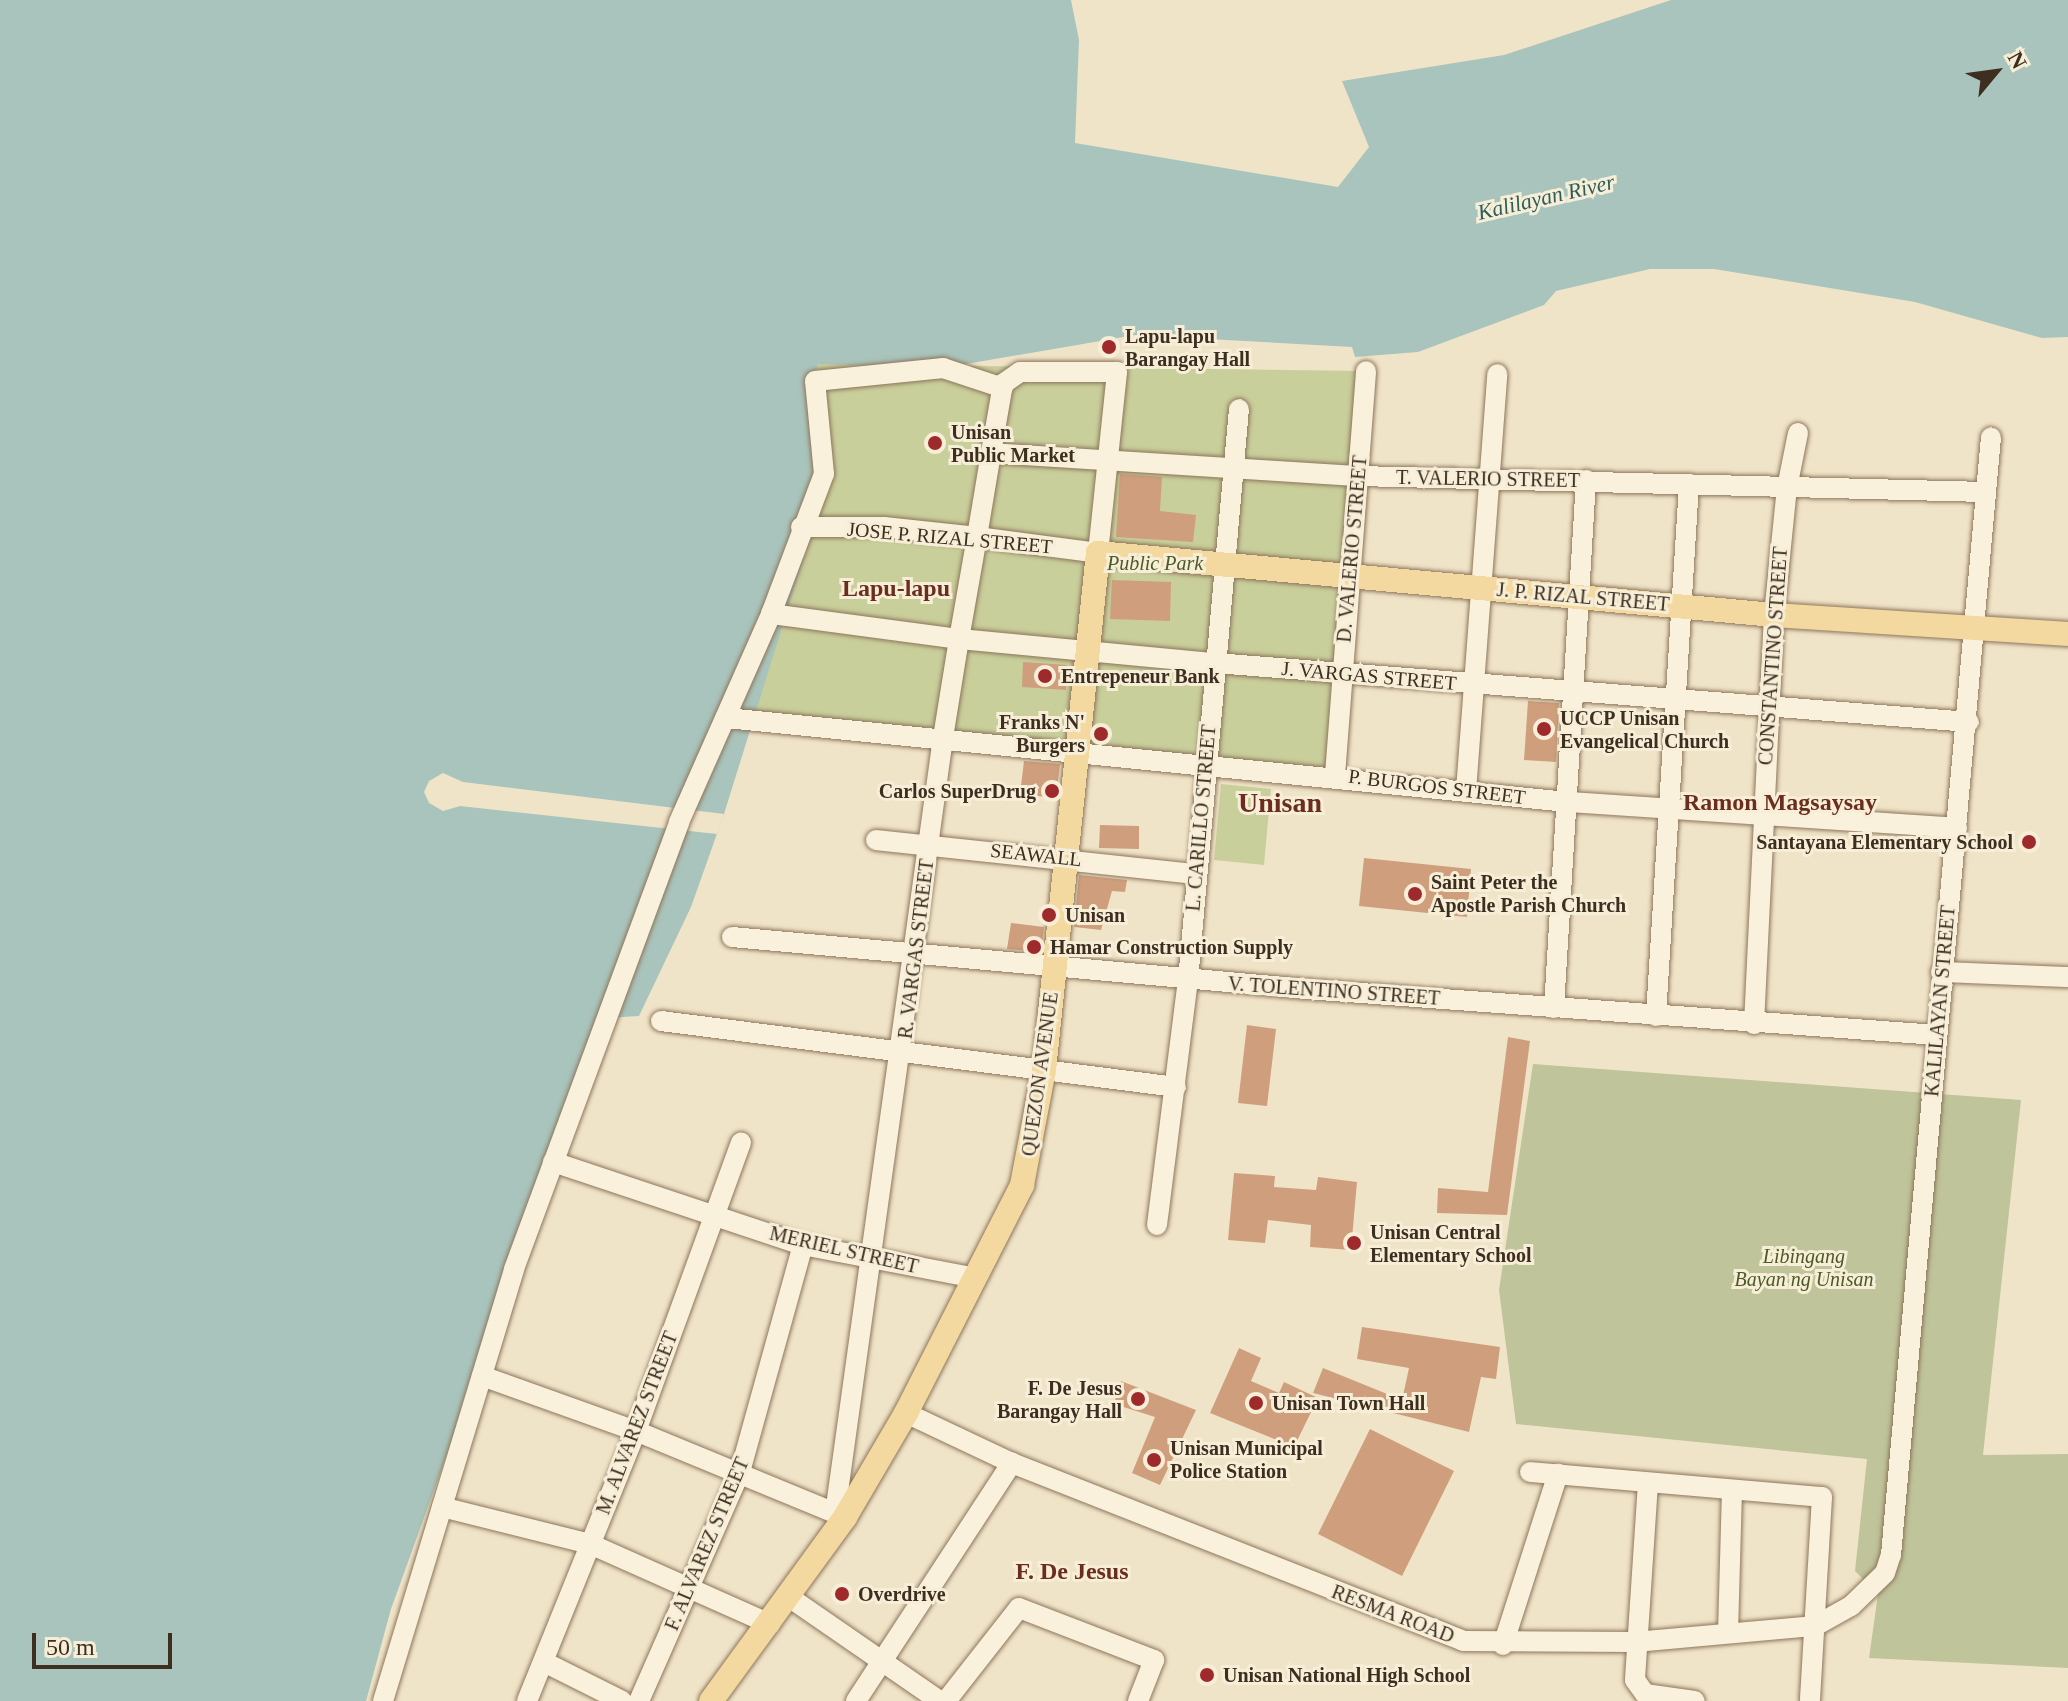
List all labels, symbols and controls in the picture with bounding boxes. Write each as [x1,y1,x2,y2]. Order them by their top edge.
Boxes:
north arrow [1956,32,2036,112]
text: N [2003,47,2032,73]
water label: Kalilayan River [1475,168,1617,226]
place label: Lapu-lapu Barangay Hall [1125,324,1250,371]
marker: Lapu-lapu Barangay Hall [1100,338,1118,356]
place label: Unisan Public Market [951,420,1075,467]
marker: Unisan Public Market [926,434,944,452]
street label: D. VALERIO STREET [1332,454,1372,644]
street label: T. VALERIO STREET [1396,465,1580,493]
street label: JOSE P. RIZAL STREET [846,517,1054,559]
street label: CONSTANTINO STREET [1753,546,1793,766]
park label: Public Park [1107,551,1203,575]
district label: Lapu-lapu [842,575,950,603]
street label: J. P. RIZAL STREET [1495,577,1671,617]
street label: J. VARGAS STREET [1280,656,1458,696]
place label: Entrepeneur Bank [1061,664,1220,688]
marker: Entrepeneur Bank [1036,667,1054,685]
place label: UCCP Unisan Evangelical Church [1560,706,1729,753]
place label: Franks N' Burgers [999,710,1085,757]
marker: UCCP Unisan Evangelical Church [1535,720,1553,738]
street label: L. CARILLO STREET [1181,724,1221,912]
marker: Franks N' Burgers [1092,725,1110,743]
street label: P. BURGOS STREET [1347,764,1527,810]
place label: Carlos SuperDrug [879,779,1036,803]
marker: Carlos SuperDrug [1043,782,1061,800]
district label: Unisan [1238,786,1322,820]
district label: Ramon Magsaysay [1683,789,1877,817]
place label: Santayana Elementary School [1756,830,2013,854]
marker: Santayana Elementary School [2020,833,2038,851]
street label: SEAWALL [989,838,1083,872]
street label: R. VARGAS STREET [893,858,939,1040]
place label: Saint Peter the Apostle Parish Church [1431,870,1626,917]
marker: Saint Peter the Apostle Parish Church [1406,885,1424,903]
place label: Unisan [1065,903,1125,927]
street label: KALILAYAN STREET [1920,904,1960,1098]
marker: Unisan [1040,906,1058,924]
place label: Hamar Construction Supply [1050,935,1293,959]
marker: Hamar Construction Supply [1025,938,1043,956]
street label: V. TOLENTINO STREET [1227,972,1441,1010]
street label: QUEZON AVENUE [1017,990,1063,1158]
place label: Unisan Central Elementary School [1370,1220,1532,1267]
street label: MERIEL STREET [767,1221,921,1279]
marker: Unisan Central Elementary School [1345,1234,1363,1252]
park label: Libingang Bayan ng Unisan [1735,1244,1873,1291]
street label: M. ALVAREZ STREET [591,1328,683,1518]
place label: F. De Jesus Barangay Hall [997,1376,1122,1423]
marker: F. De Jesus Barangay Hall [1129,1390,1147,1408]
place label: Unisan Town Hall [1272,1391,1426,1415]
marker: Unisan Town Hall [1247,1394,1265,1412]
place label: Unisan Municipal Police Station [1170,1436,1323,1483]
marker: Unisan Municipal Police Station [1145,1451,1163,1469]
street label: F. ALVAREZ STREET [659,1453,755,1635]
district label: F. De Jesus [1015,1558,1129,1586]
street label: RESMA ROAD [1328,1579,1458,1649]
place label: Overdrive [858,1582,946,1606]
marker: Overdrive [833,1585,851,1603]
scale bar [36,1617,176,1667]
text: 50 m [46,1634,95,1660]
place label: Unisan National High School [1223,1663,1470,1687]
marker: Unisan National High School [1198,1666,1216,1684]

